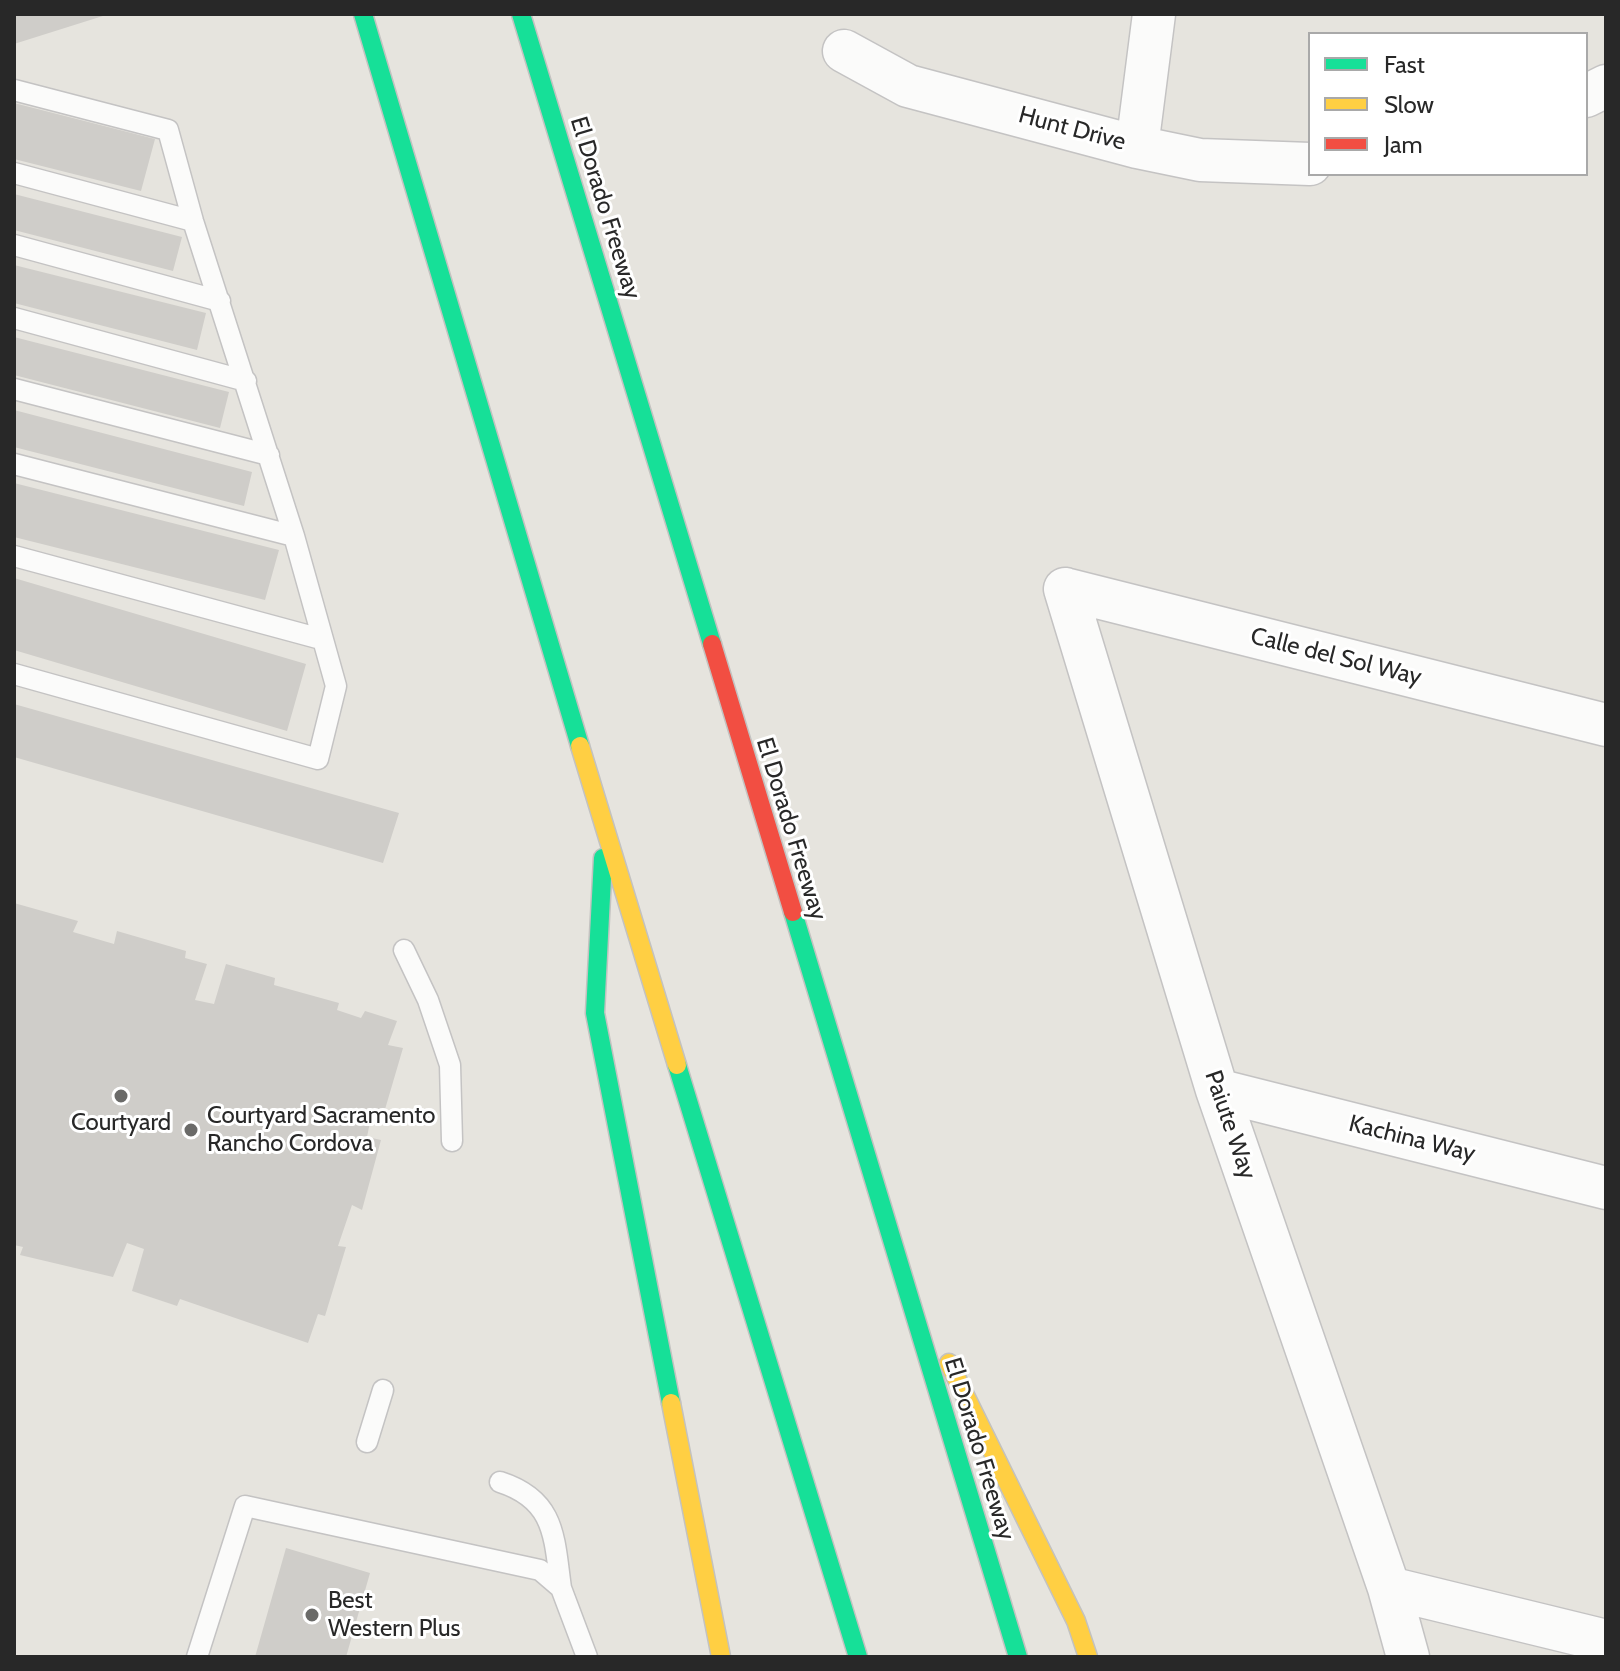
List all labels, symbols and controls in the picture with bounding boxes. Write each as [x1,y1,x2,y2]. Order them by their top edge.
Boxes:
legend [1308,32,1588,176]
text: Fast [1384,50,1425,79]
text: Slow [1384,90,1434,119]
street label: Hunt Drive [1015,101,1129,157]
street label: El Dorado Freeway [564,113,646,303]
text: Jam [1384,130,1422,159]
street label: Calle del Sol Way [1248,622,1424,692]
street label: El Dorado Freeway [750,734,832,924]
street label: Paiute Way [1198,1067,1262,1183]
marker: Courtyard [112,1087,130,1105]
place label: Courtyard Sacramento Rancho Cordova [207,1102,436,1158]
place label: Courtyard [71,1109,171,1137]
street label: Kachina Way [1346,1109,1478,1169]
marker: Courtyard Sacramento Rancho Cordova [182,1121,200,1139]
street label: El Dorado Freeway [938,1354,1020,1544]
place label: Best Western Plus [328,1587,460,1643]
marker: Best Western Plus [303,1606,321,1624]

